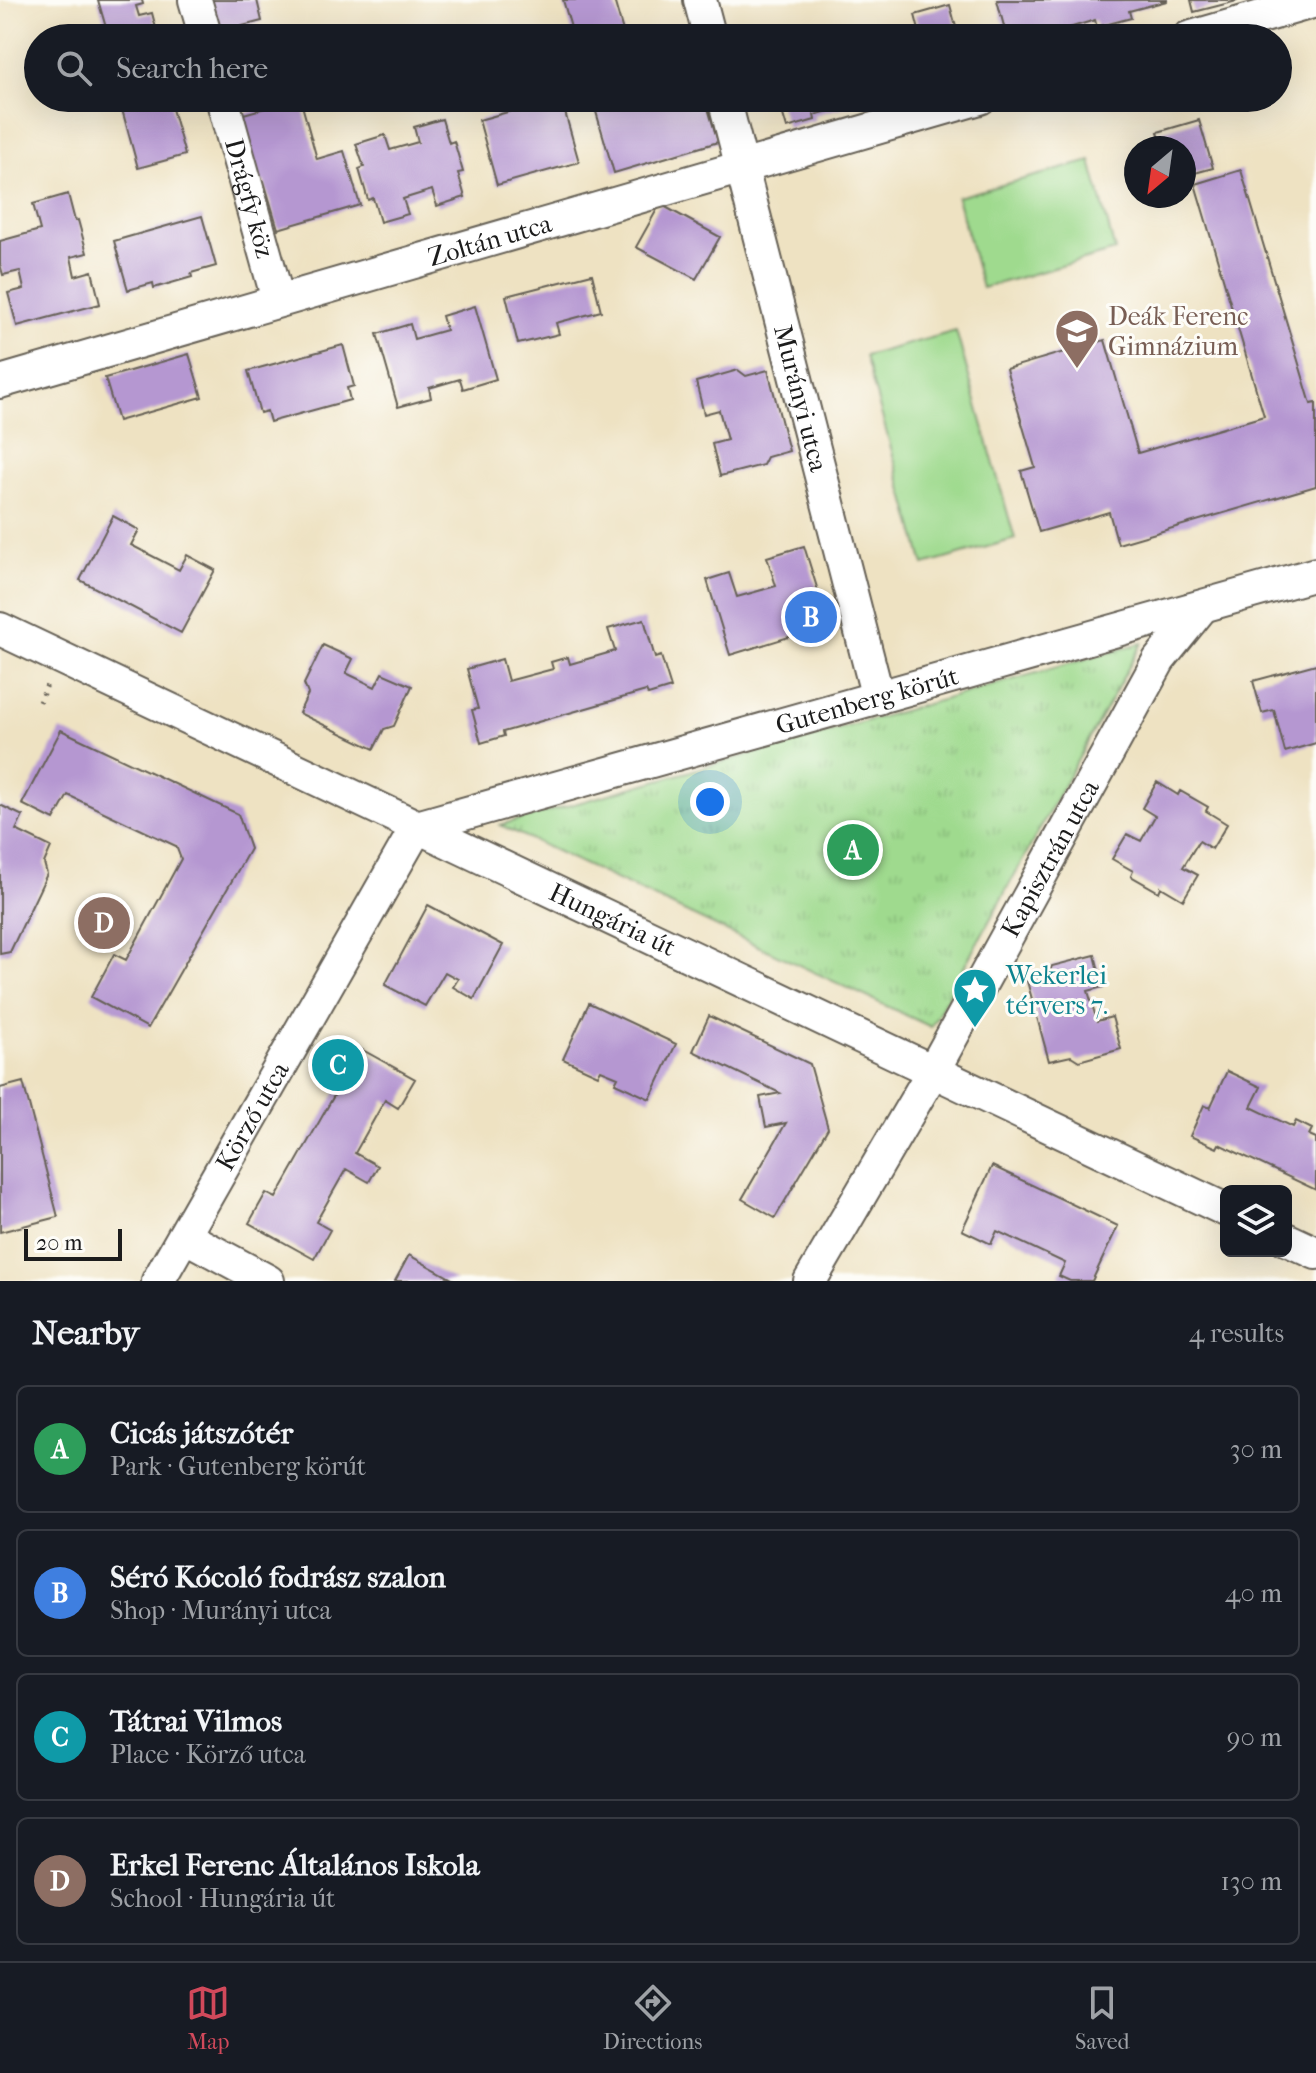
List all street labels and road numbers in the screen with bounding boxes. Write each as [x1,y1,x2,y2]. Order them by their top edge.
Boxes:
street label: Drágfy köz [218,135,281,262]
street label: Zoltán utca [425,208,556,273]
street label: Murányi utca [767,322,834,476]
street label: Gutenberg körút [772,660,962,741]
street label: Kapisztrán utca [995,774,1106,943]
street label: Hungária út [544,877,681,963]
street label: Körző utca [209,1055,296,1176]

